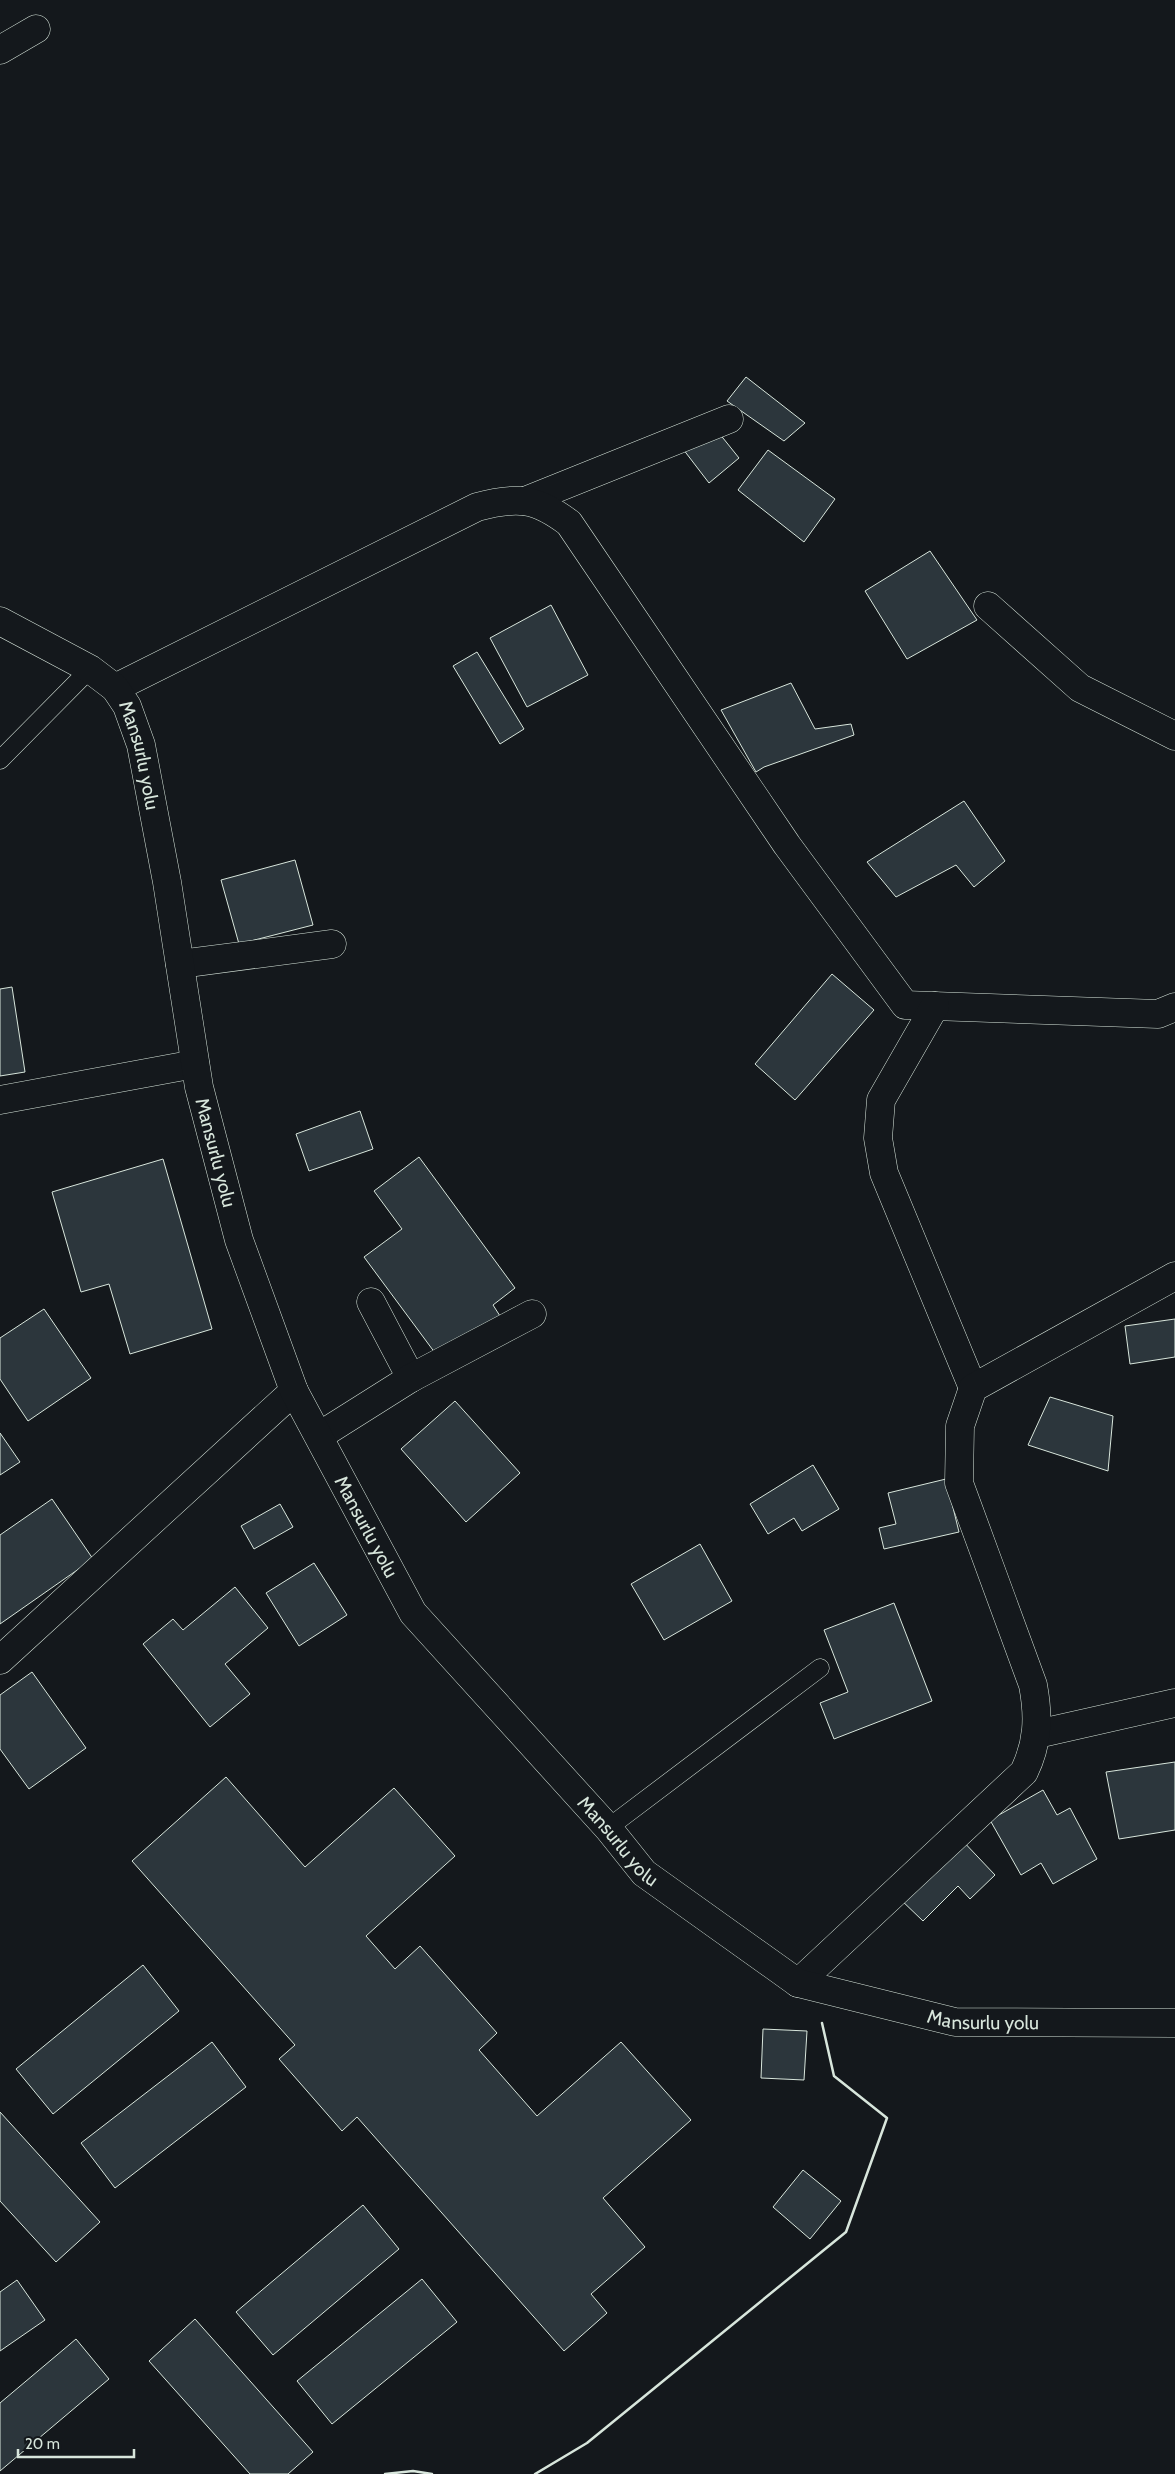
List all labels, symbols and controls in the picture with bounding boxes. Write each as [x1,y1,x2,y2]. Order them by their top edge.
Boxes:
street label: Mansurlu yolu [114,698,164,812]
street label: Mansurlu yolu [190,1095,241,1210]
street label: Mansurlu yolu [330,1472,403,1582]
street label: Mansurlu yolu [573,1791,663,1891]
street label: Mansurlu yolu [925,2005,1039,2034]
scale bar [18,2426,134,2458]
text: 20 m [25,2435,60,2453]

